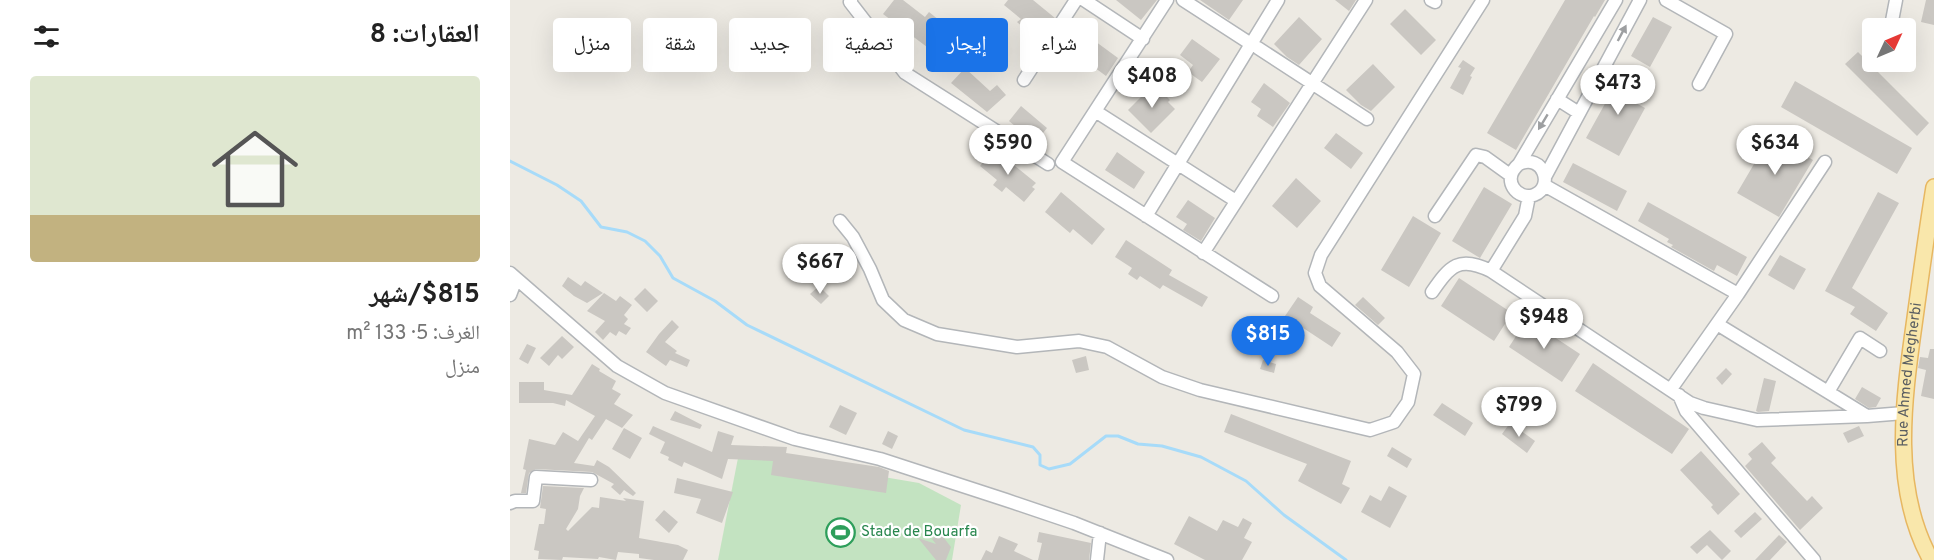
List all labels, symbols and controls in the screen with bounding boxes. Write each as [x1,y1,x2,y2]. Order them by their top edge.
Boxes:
chip: منزل [553,18,631,72]
chip: شقة [643,18,717,72]
chip: جديد [729,18,811,72]
chip: تصفية [823,18,914,72]
chip: إيجار [926,18,1008,72]
chip: شراء [1020,18,1098,72]
north arrow [1862,18,1916,72]
map controls [1862,18,1916,72]
text: العقارات: 8 [370,19,480,52]
icon: filters [30,20,63,53]
one-way arrow [1617,24,1627,41]
pin: $408 [1116,58,1188,109]
text: $408 [1127,64,1177,90]
pin: $473 [1582,65,1654,116]
text: $473 [1594,71,1642,97]
one-way arrow [1538,114,1549,130]
icon: home [201,115,309,223]
pin: $590 [972,125,1044,176]
pin: $634 [1739,125,1811,176]
text: $590 [983,131,1033,157]
text: $634 [1750,131,1800,157]
pin: $667 [784,244,856,295]
text: $667 [796,250,844,276]
text: $815/شهر [369,279,480,312]
pin: $948 [1508,299,1580,350]
street label: Rue Ahmed Megherbi [1894,301,1927,447]
text: $948 [1519,305,1569,331]
pin: $815 [1232,316,1304,367]
text: الغرف: 5 · 133 m² [346,321,480,347]
text: $815 [1246,322,1290,348]
text: منزل [445,355,480,381]
pin: $799 [1483,387,1555,438]
text: $799 [1495,393,1543,419]
sports icon: Stade de Bouarfa [824,516,856,548]
place label: Stade de Bouarfa [861,523,977,542]

